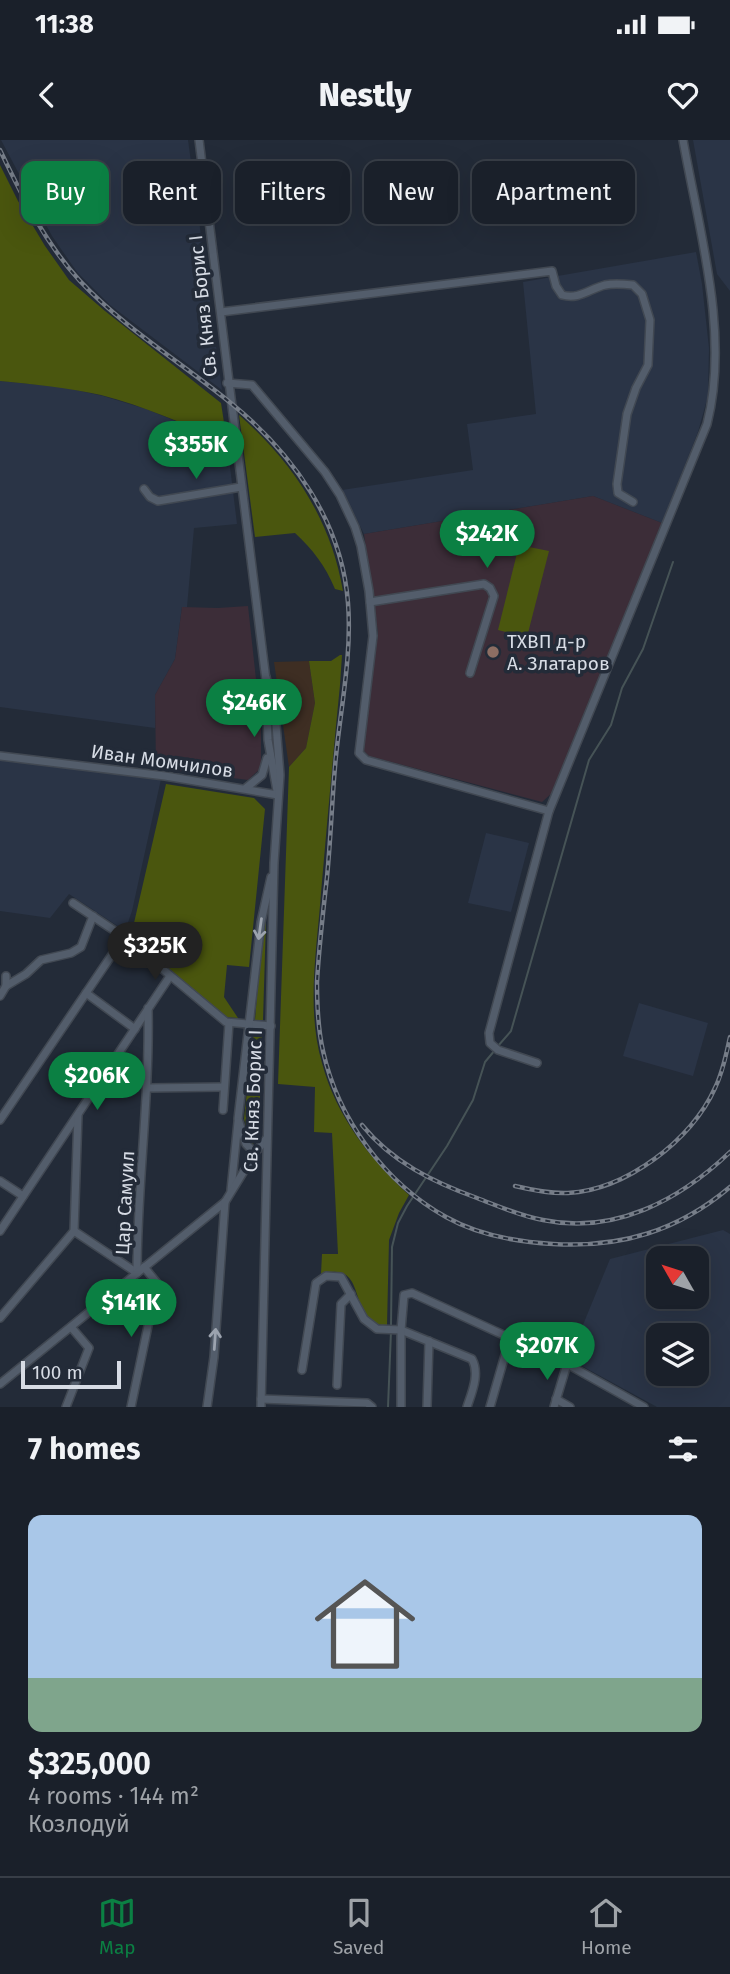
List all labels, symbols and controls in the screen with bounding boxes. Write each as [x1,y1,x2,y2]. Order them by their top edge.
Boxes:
text: 11:38 [35,9,94,40]
icon: back [28,76,66,114]
text: Nestly [319,76,411,114]
icon: heart [664,76,702,114]
chip: Buy [21,161,109,224]
chip: Rent [123,161,221,224]
chip: Filters [235,161,350,224]
chip: New [364,161,458,224]
chip: Apartment [472,161,635,224]
street label: Св. Княз Борис I [184,234,222,378]
pin: $355K [147,422,245,481]
text: $355K [164,430,228,458]
pin: $242K [438,510,536,570]
text: $242K [456,519,518,547]
place label: ТХВП д-р А. Златаров [507,630,610,675]
marker: ТХВП д-р А. Златаров [485,644,501,660]
pin: $246K [205,680,303,739]
text: $246K [222,688,286,716]
street label: Иван Момчилов [89,740,235,782]
one-way arrow [254,917,267,940]
pin: $325K [106,922,204,982]
text: $325K [123,931,187,959]
street label: Св. Княз Борис I [239,1029,267,1173]
pin: $206K [48,1052,146,1112]
text: $206K [64,1061,130,1089]
street label: Цар Самуил [111,1150,139,1256]
north arrow [646,1246,709,1309]
map controls [646,1246,709,1386]
pin: $141K [82,1280,180,1339]
text: $141K [101,1288,161,1316]
pin: $207K [498,1322,596,1382]
button: layers [646,1323,709,1386]
one-way arrow [209,1328,222,1351]
text: $207K [516,1331,578,1359]
scale bar [21,1358,121,1390]
text: 100 m [32,1361,83,1384]
icon: filters [664,1430,702,1468]
text: 7 homes [28,1431,140,1467]
icon: home [302,1561,428,1687]
text: $325,000 [28,1746,151,1782]
text: 4 rooms · 144 m² [28,1782,199,1810]
text: Козлодуй [28,1810,130,1838]
tab: Map [98,1894,136,1959]
tab: Saved [333,1894,384,1959]
tab: Home [581,1894,632,1959]

